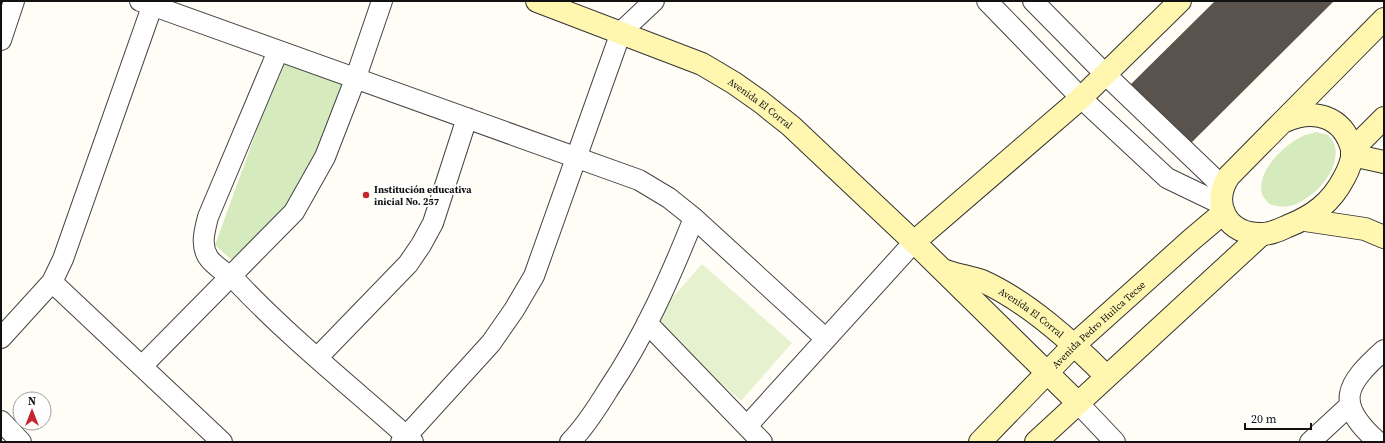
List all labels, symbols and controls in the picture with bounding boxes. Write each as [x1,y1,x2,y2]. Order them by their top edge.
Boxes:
street label: Avenida El Corral [726,75,796,131]
place label: Institución educativa inicial No. 257 [374,183,472,208]
marker: Institución educativa inicial No. 257 [361,190,371,200]
street label: Avenida Pedro Huilca Tecse [1049,278,1148,371]
street label: Avenida El Corral [996,284,1067,340]
north arrow [12,391,52,431]
text: N [28,394,36,409]
scale bar [1245,405,1311,431]
text: 20 m [1251,411,1277,427]

